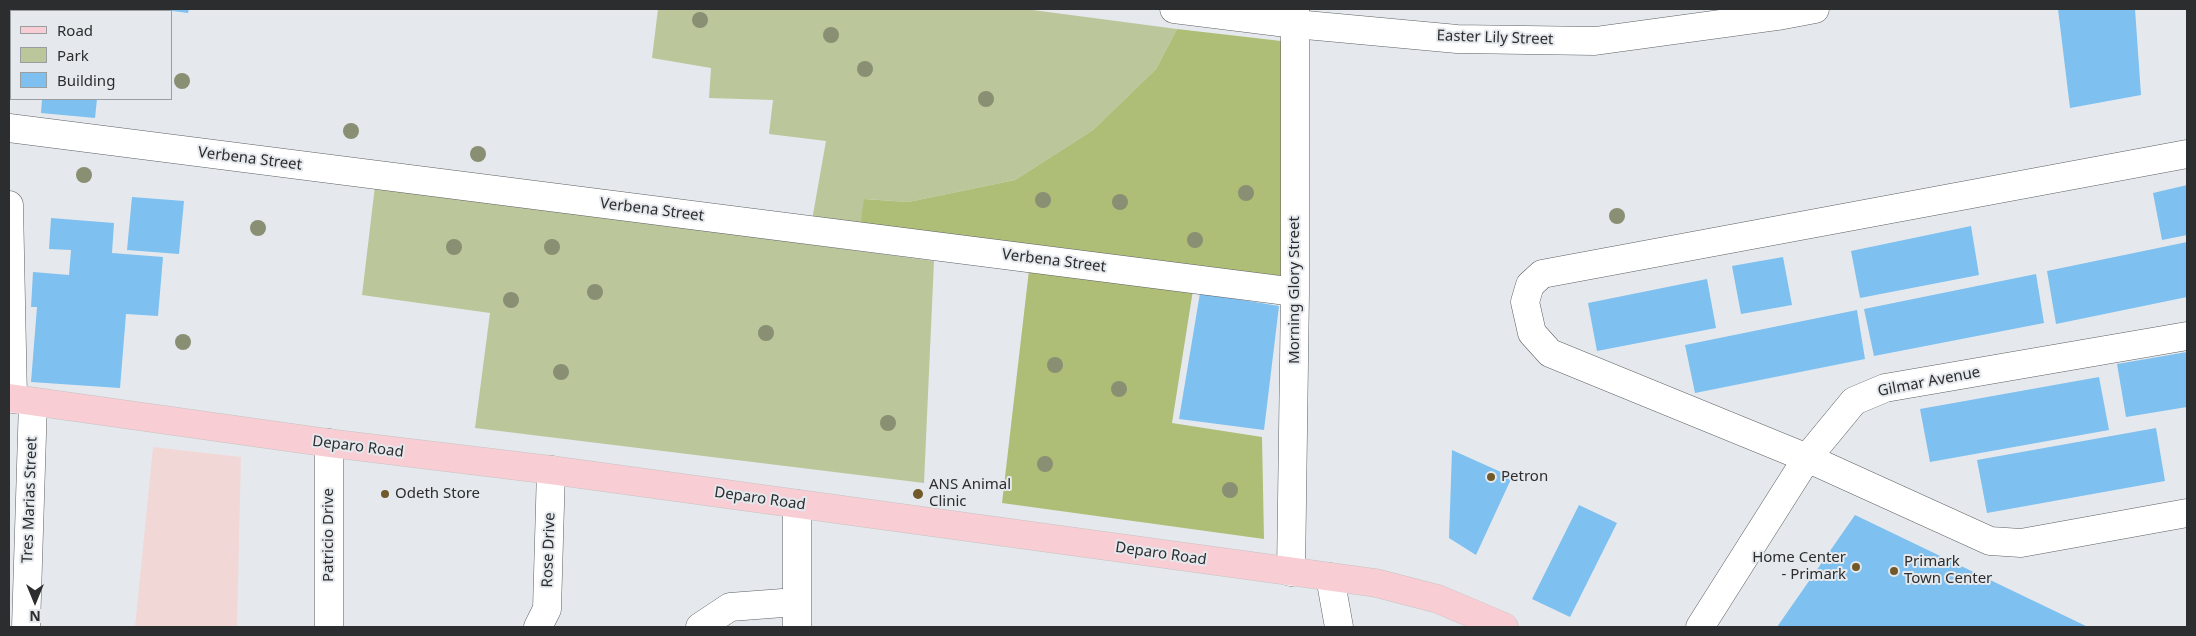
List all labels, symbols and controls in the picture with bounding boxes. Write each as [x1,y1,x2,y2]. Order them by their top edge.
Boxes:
legend [10,10,172,100]
text: Road [57,20,93,40]
street label: Easter Lily Street [1436,27,1554,49]
text: Park [57,45,89,65]
text: Building [57,70,115,90]
street label: Verbena Street [197,144,303,174]
street label: Verbena Street [599,195,705,225]
street label: Morning Glory Street [1286,216,1304,364]
street label: Verbena Street [1001,246,1107,276]
street label: Gilmar Avenue [1876,363,1982,401]
street label: Deparo Road [311,432,405,462]
street label: Tres Marias Street [19,436,41,564]
place label: Petron [1501,468,1548,486]
marker: Petron [1485,471,1497,483]
place label: ANS Animal Clinic [929,476,1011,511]
street label: Deparo Road [713,484,807,514]
place label: Odeth Store [395,485,480,503]
marker: ANS Animal Clinic [911,487,925,501]
street label: Patricio Drive [320,488,338,582]
marker: Odeth Store [379,488,391,500]
street label: Rose Drive [539,512,559,588]
street label: Deparo Road [1114,539,1208,569]
place label: Home Center - Primark [1752,549,1846,584]
place label: Primark Town Center [1904,553,1992,588]
marker: Home Center - Primark [1850,561,1862,573]
marker: Primark Town Center [1888,565,1900,577]
north arrow [10,576,60,626]
text: N [29,607,41,626]

